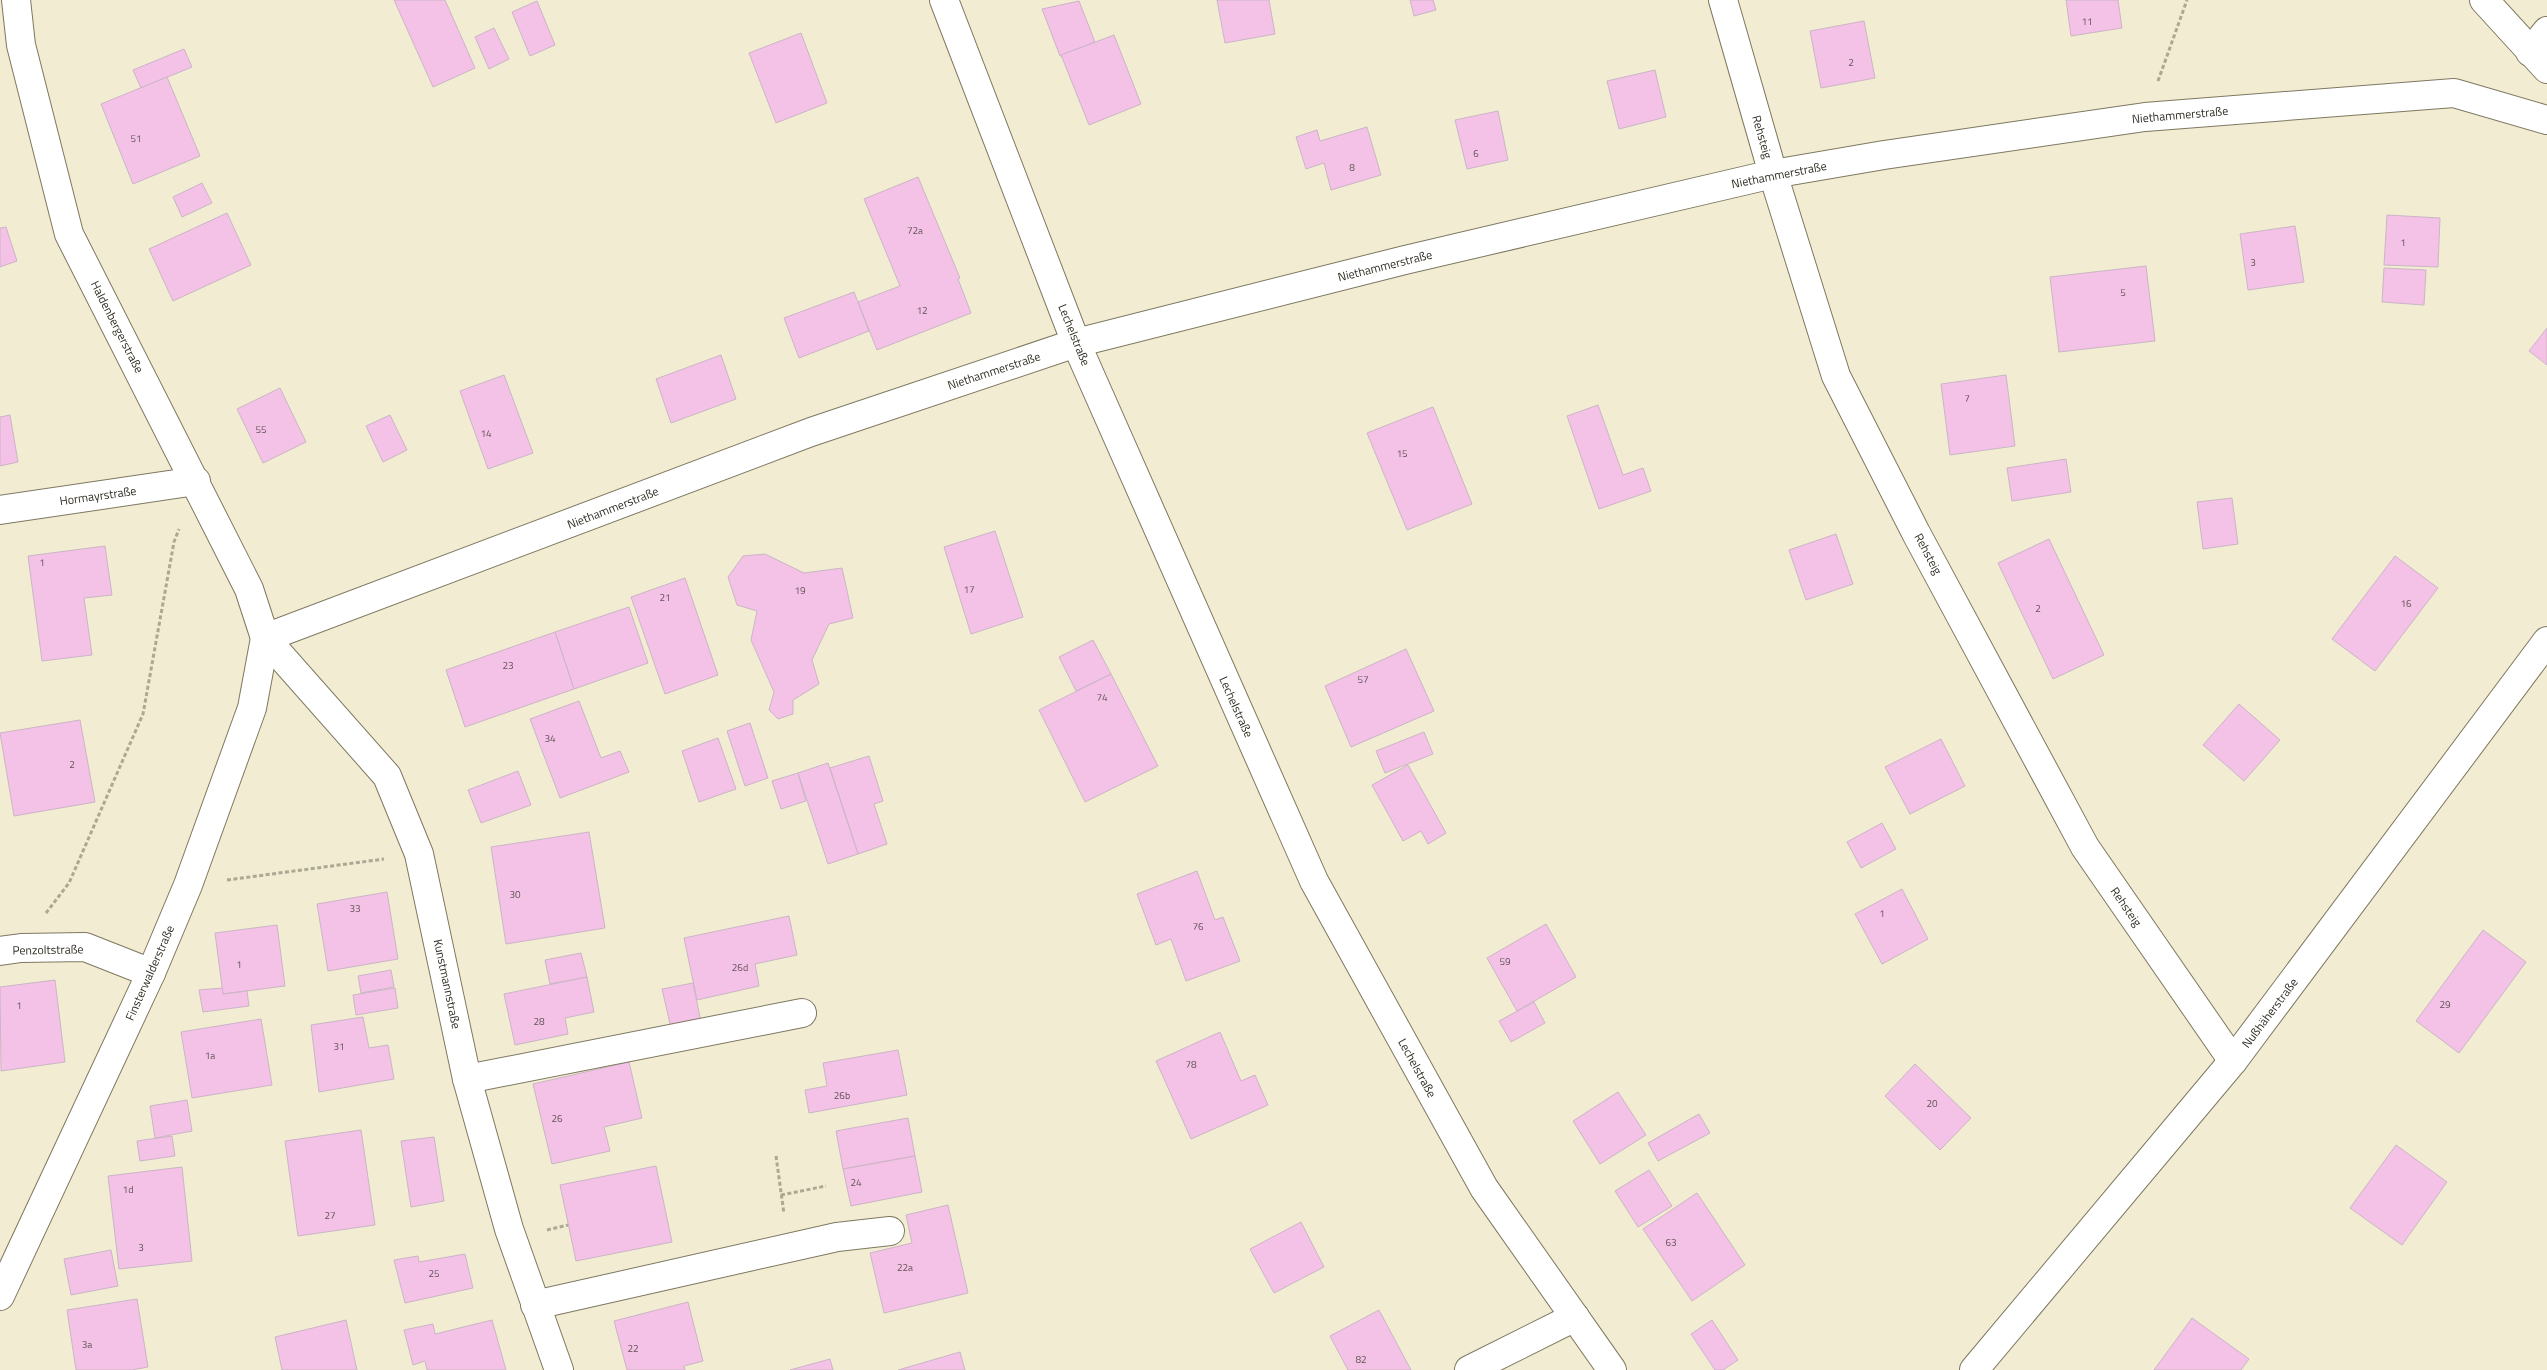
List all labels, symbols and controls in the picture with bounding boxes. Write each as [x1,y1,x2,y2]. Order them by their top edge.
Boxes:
house number: 11 [2081,14,2093,29]
house number: 2 [1848,55,1854,70]
street label: Niethammerstraße [2131,101,2229,128]
street label: Rehsteig [1747,113,1778,161]
house number: 51 [130,131,142,146]
house number: 6 [1473,146,1479,161]
street label: Niethammerstraße [1730,156,1828,193]
house number: 8 [1349,160,1355,175]
house number: 72a [907,223,923,238]
house number: 1 [2400,235,2406,250]
street label: Niethammerstraße [1336,245,1434,286]
house number: 3 [2250,255,2256,270]
street label: Haldenbergerstraße [86,277,149,376]
house number: 5 [2120,285,2126,300]
street label: Lechelstraße [1053,301,1095,369]
house number: 12 [916,303,928,318]
street label: Niethammerstraße [945,347,1043,394]
house number: 7 [1964,391,1970,406]
house number: 55 [255,422,267,437]
house number: 14 [480,426,492,441]
house number: 15 [1396,446,1408,461]
street label: Hormayrstraße [58,481,138,510]
street label: Niethammerstraße [564,481,661,534]
street label: Rehsteig [1910,530,1947,578]
house number: 1 [39,555,45,570]
house number: 17 [963,582,975,597]
house number: 19 [794,583,806,598]
house number: 21 [659,590,671,605]
house number: 16 [2400,596,2412,611]
house number: 2 [2035,601,2041,616]
house number: 23 [502,658,514,673]
house number: 57 [1357,672,1369,687]
street label: Lechelstraße [1215,673,1258,740]
house number: 74 [1096,690,1108,705]
house number: 34 [544,731,556,746]
house number: 2 [69,757,75,772]
street label: Rehsteig [2106,883,2147,930]
house number: 30 [509,887,521,902]
house number: 33 [349,901,361,916]
house number: 1 [1879,906,1885,921]
house number: 76 [1192,919,1204,934]
street label: Finsterwalderstraße [120,922,179,1024]
street label: Kunstmannstraße [429,937,466,1030]
street label: Penzoltstraße [12,939,84,960]
house number: 59 [1499,954,1511,969]
house number: 1 [236,957,242,972]
house number: 26d [732,960,748,975]
street label: Nußhäherstraße [2237,974,2302,1052]
house number: 29 [2439,997,2451,1012]
house number: 1 [16,998,22,1013]
house number: 28 [533,1014,545,1029]
street label: Lechelstraße [1393,1035,1442,1101]
house number: 31 [333,1039,345,1054]
house number: 1a [205,1048,215,1063]
house number: 78 [1185,1057,1197,1072]
house number: 26b [834,1088,850,1103]
house number: 20 [1926,1096,1938,1111]
house number: 26 [551,1111,563,1126]
house number: 24 [850,1175,862,1190]
house number: 1d [123,1182,133,1197]
house number: 27 [324,1208,336,1223]
house number: 63 [1665,1235,1677,1250]
house number: 3 [138,1240,144,1255]
house number: 22a [897,1260,913,1275]
house number: 25 [428,1266,440,1281]
house number: 3a [82,1337,92,1352]
house number: 22 [627,1341,639,1356]
house number: 82 [1355,1352,1367,1367]

